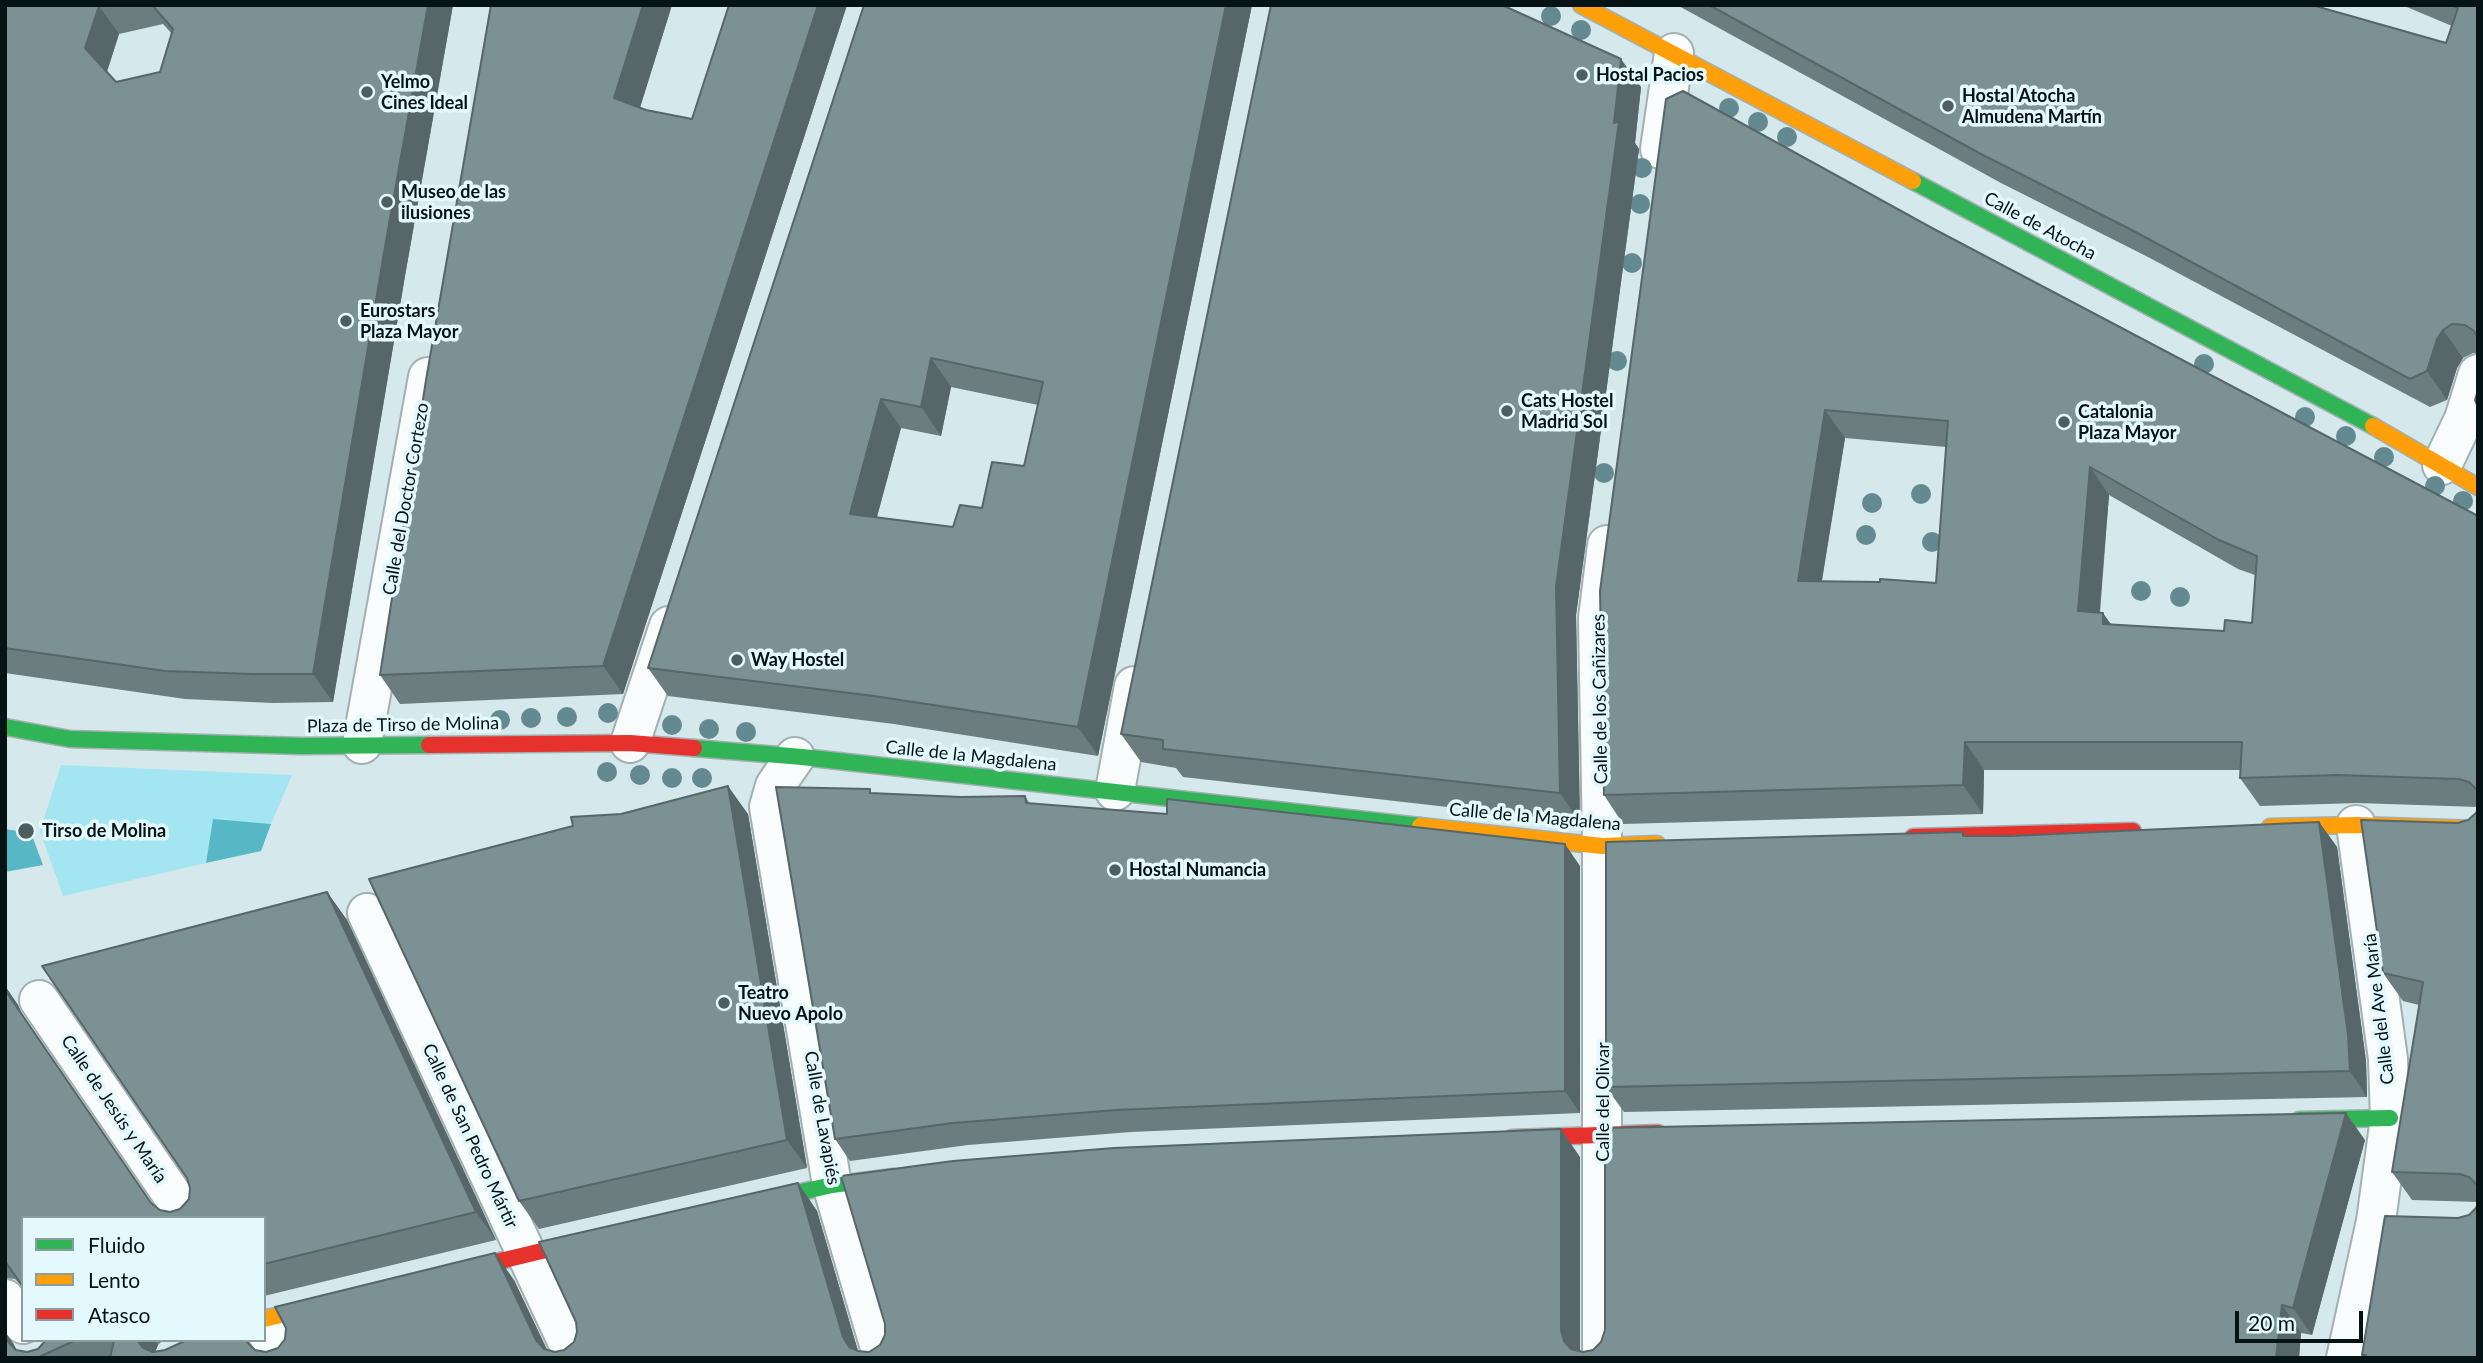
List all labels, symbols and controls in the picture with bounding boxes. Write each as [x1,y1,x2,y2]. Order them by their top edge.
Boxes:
place label: Hostal Pacios [1596,64,1704,86]
marker: Hostal Pacios [1574,67,1590,83]
place label: Yelmo Cines Ideal [381,71,468,114]
marker: Yelmo Cines Ideal [359,84,375,100]
place label: Hostal Atocha Almudena Martín [1962,85,2102,128]
marker: Hostal Atocha Almudena Martín [1940,98,1956,114]
place label: Museo de las ilusiones [401,181,506,224]
street label: Calle de Atocha [1980,187,2100,265]
marker: Museo de las ilusiones [379,194,395,210]
place label: Eurostars Plaza Mayor [360,300,458,342]
marker: Eurostars Plaza Mayor [338,313,354,329]
place label: Cats Hostel Madrid Sol [1521,390,1613,432]
street label: Calle del Doctor Cortezo [378,401,434,597]
place label: Catalonia Plaza Mayor [2078,401,2176,444]
marker: Cats Hostel Madrid Sol [1499,403,1515,419]
marker: Catalonia Plaza Mayor [2056,414,2072,430]
street label: Calle de los Cañizares [1588,614,1612,784]
place label: Way Hostel [751,649,844,671]
marker: Way Hostel [729,652,745,668]
street label: Plaza de Tirso de Molina [307,713,499,737]
street label: Calle de la Magdalena [884,736,1058,776]
street label: Calle de la Magdalena [1448,799,1622,835]
place label: Tirso de Molina [42,820,166,842]
marker: Tirso de Molina [16,821,36,841]
place label: Hostal Numancia [1129,859,1266,881]
marker: Hostal Numancia [1107,862,1123,878]
street label: Calle del Ave María [2359,932,2399,1086]
place label: Teatro Nuevo Apolo [738,982,843,1024]
marker: Teatro Nuevo Apolo [716,995,732,1011]
street label: Calle de Jesús y María [56,1031,172,1187]
street label: Calle de San Pedro Mártir [418,1040,522,1232]
street label: Calle del Olivar [1592,1042,1614,1162]
street label: Calle de Lavapiés [800,1049,844,1187]
legend [21,1216,266,1342]
text: Fluido [88,1232,145,1257]
text: Lento [88,1267,140,1292]
scale bar [2238,1296,2366,1340]
text: Atasco [88,1302,150,1327]
text: 20 m [2248,1310,2295,1335]

